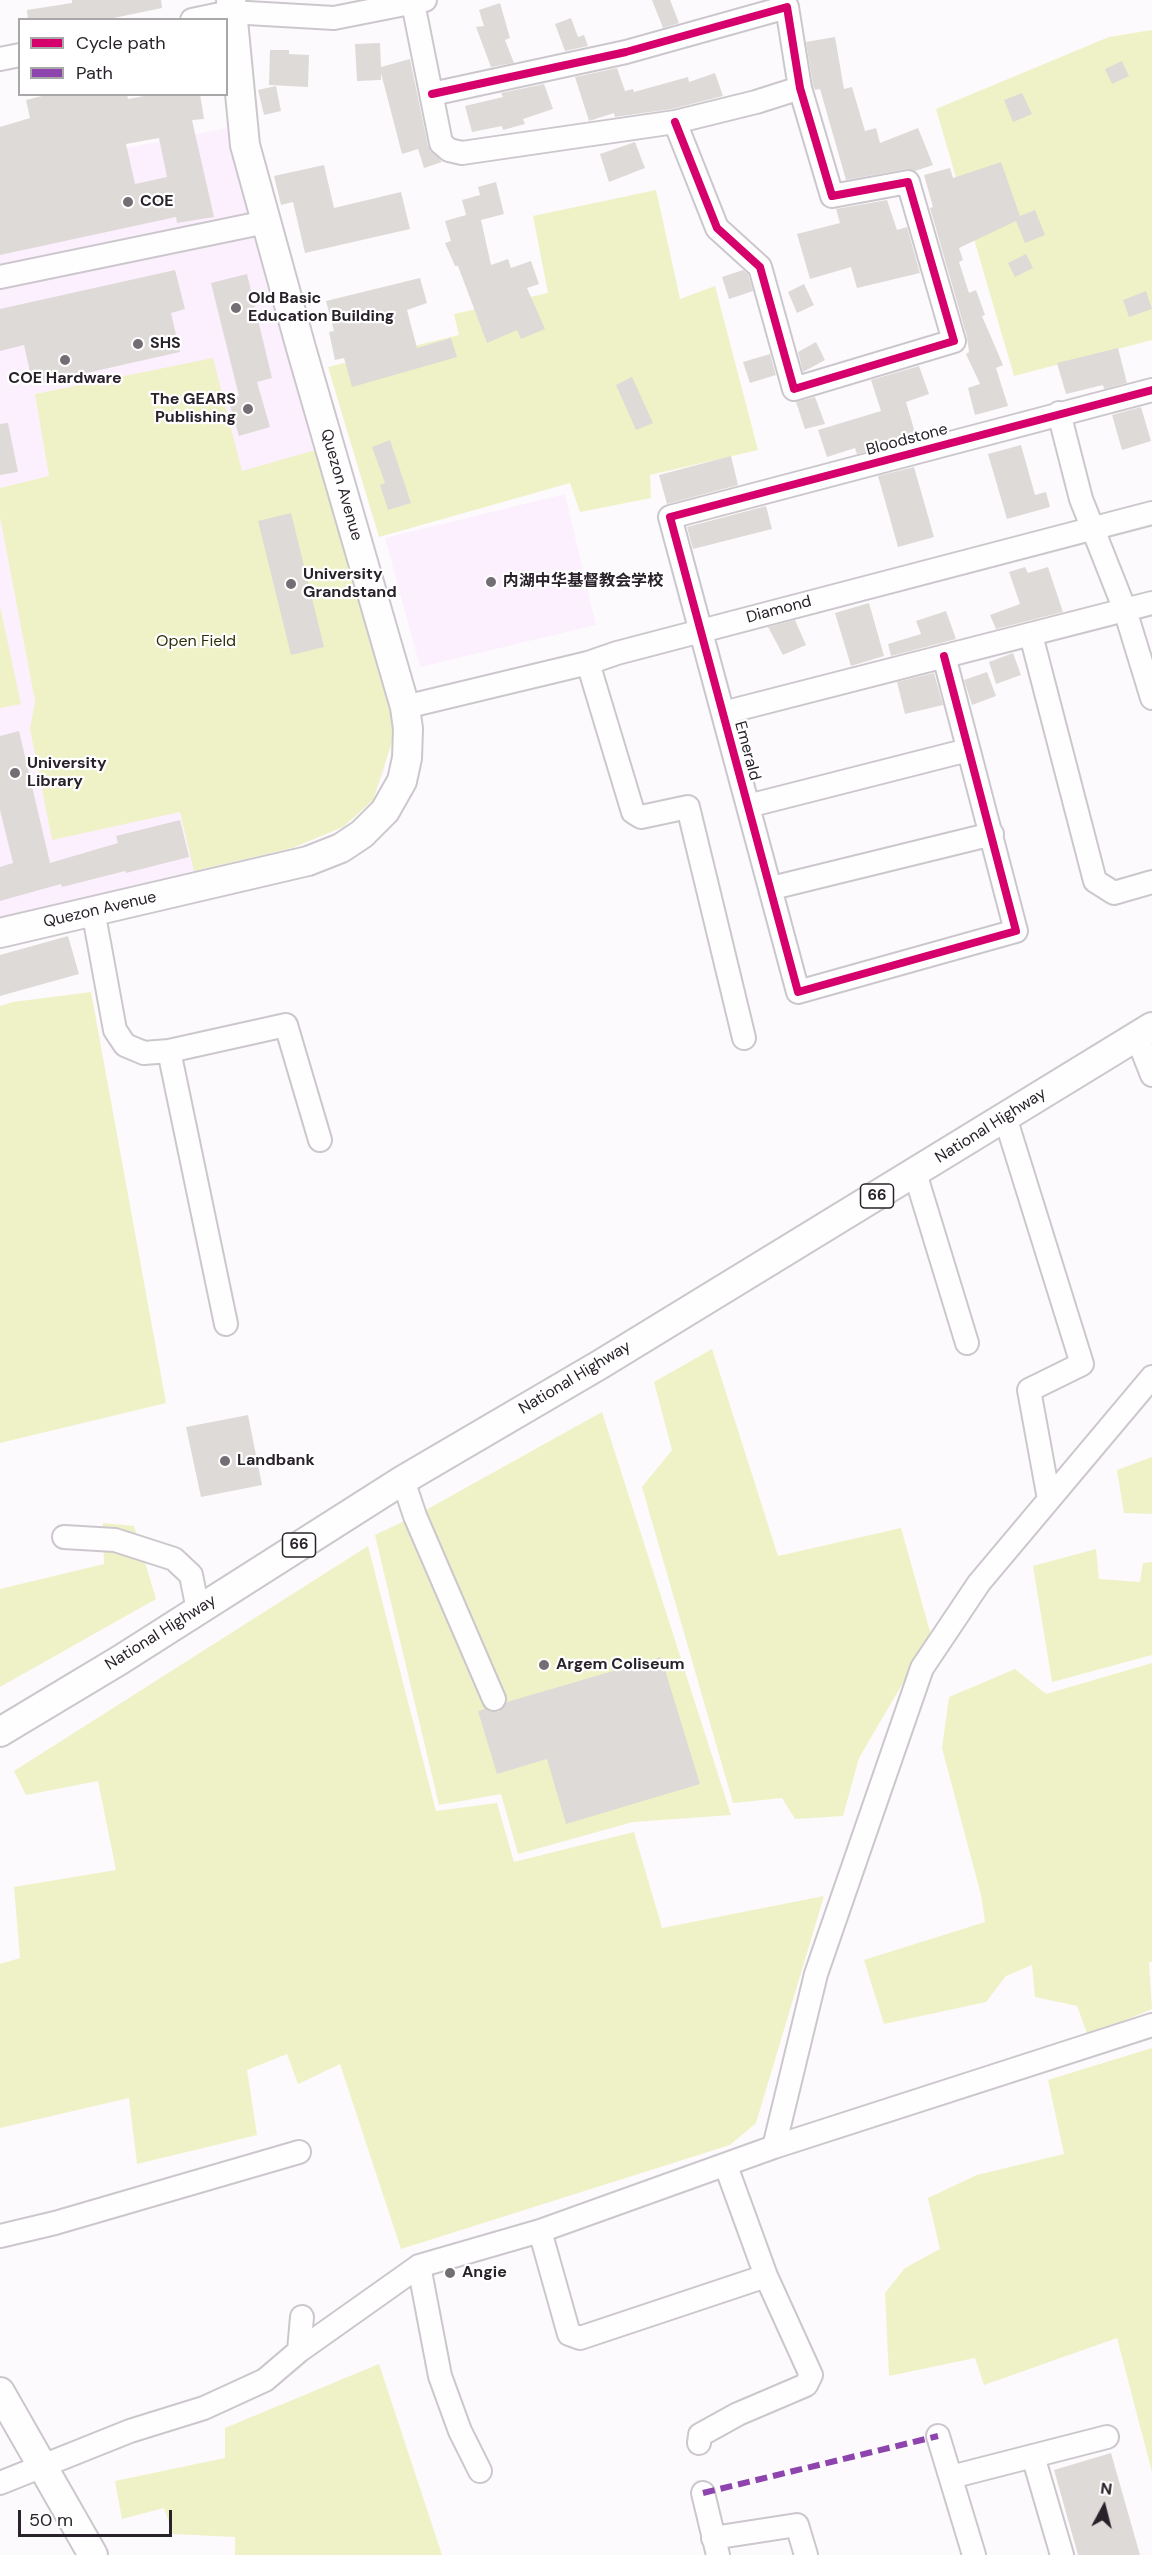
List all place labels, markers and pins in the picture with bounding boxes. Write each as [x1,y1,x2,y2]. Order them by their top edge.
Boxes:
place label: COE [140,192,174,212]
marker: COE [121,195,135,209]
place label: Old Basic Education Building [248,289,394,327]
marker: Old Basic Education Building [229,301,243,315]
place label: SHS [150,334,181,354]
marker: SHS [131,337,145,351]
marker: COE Hardware [58,353,72,367]
place label: COE Hardware [8,369,122,389]
place label: The GEARS Publishing [150,390,236,428]
marker: The GEARS Publishing [241,402,255,416]
place label: University Grandstand [303,565,397,603]
place label: 内湖中华基督教会学校 [503,572,663,592]
marker: 内湖中华基督教会学校 [484,575,498,589]
marker: University Grandstand [284,577,298,591]
place label: University Library [27,754,107,792]
marker: University Library [8,766,22,780]
place label: Landbank [237,1451,315,1471]
marker: Landbank [218,1454,232,1468]
place label: Argem Coliseum [556,1655,685,1675]
marker: Argem Coliseum [537,1658,551,1672]
place label: Angie [462,2263,507,2283]
marker: Angie [443,2266,457,2280]

